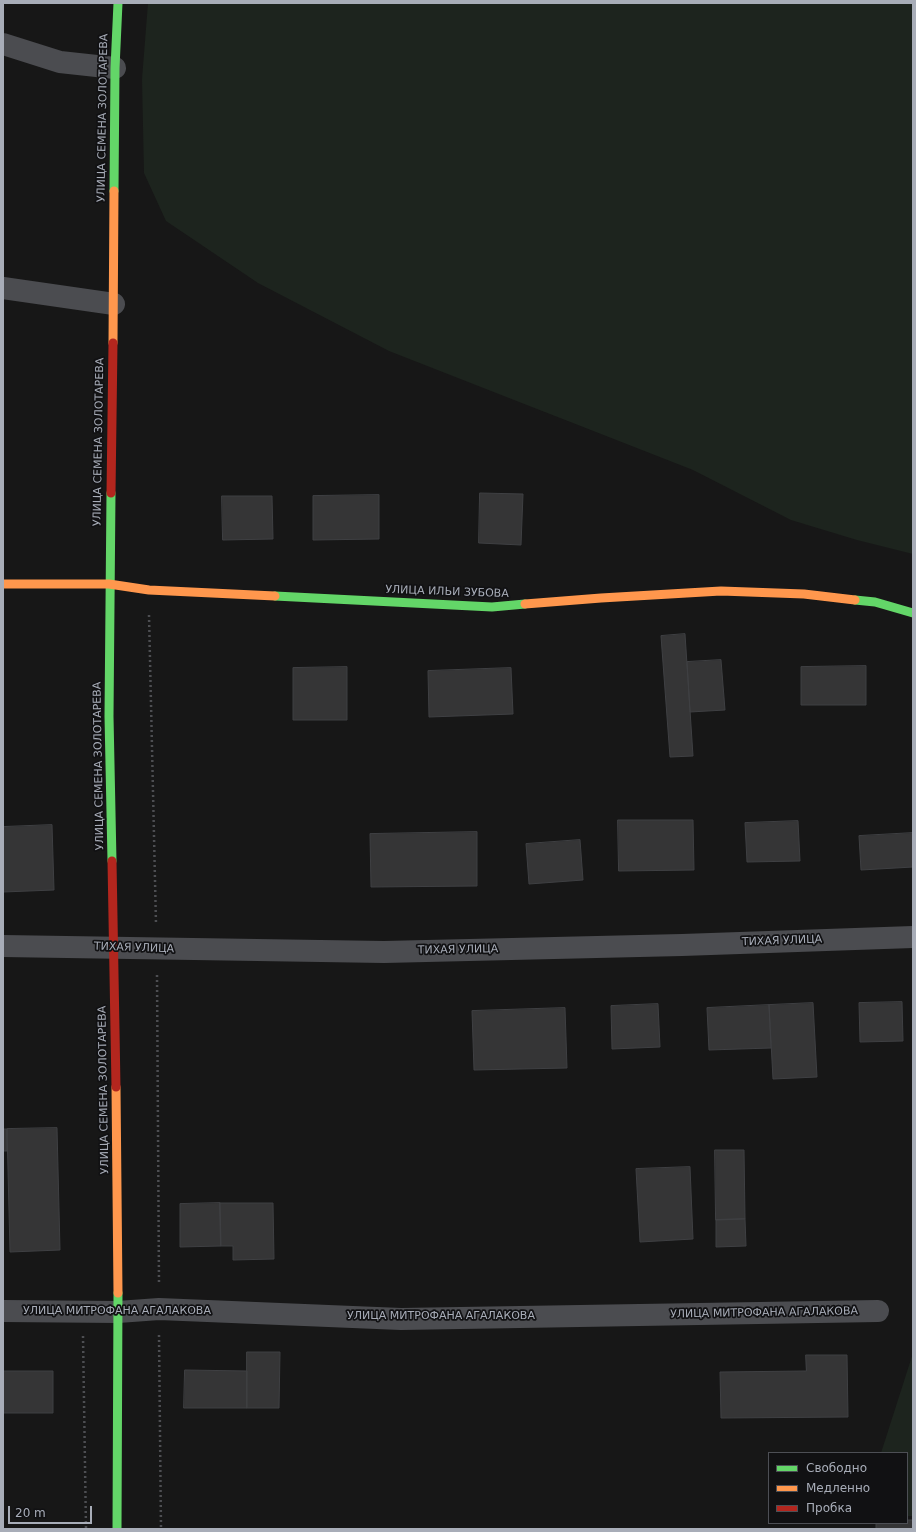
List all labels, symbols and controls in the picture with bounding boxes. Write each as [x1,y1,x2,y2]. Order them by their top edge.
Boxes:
street label: УЛИЦА СЕМЕНА ЗОЛОТАРЕВА [95,34,111,202]
street label: УЛИЦА СЕМЕНА ЗОЛОТАРЕВА [91,358,107,526]
street label: УЛИЦА ИЛЬИ ЗУБОВА [385,583,509,601]
street label: УЛИЦА СЕМЕНА ЗОЛОТАРЕВА [91,682,107,850]
street label: ТИХАЯ УЛИЦА [742,933,822,949]
street label: ТИХАЯ УЛИЦА [94,940,174,956]
street label: ТИХАЯ УЛИЦА [418,943,498,957]
street label: УЛИЦА СЕМЕНА ЗОЛОТАРЕВА [96,1006,112,1174]
street label: УЛИЦА МИТРОФАНА АГАЛАКОВА [23,1304,211,1318]
street label: УЛИЦА МИТРОФАНА АГАЛАКОВА [670,1305,858,1321]
street label: УЛИЦА МИТРОФАНА АГАЛАКОВА [347,1309,535,1323]
legend [768,1452,908,1524]
text: Свободно [806,1461,867,1475]
text: Медленно [806,1481,870,1495]
scale bar [10,1498,94,1524]
text: Пробка [806,1501,852,1515]
text: 20 m [15,1506,46,1520]

